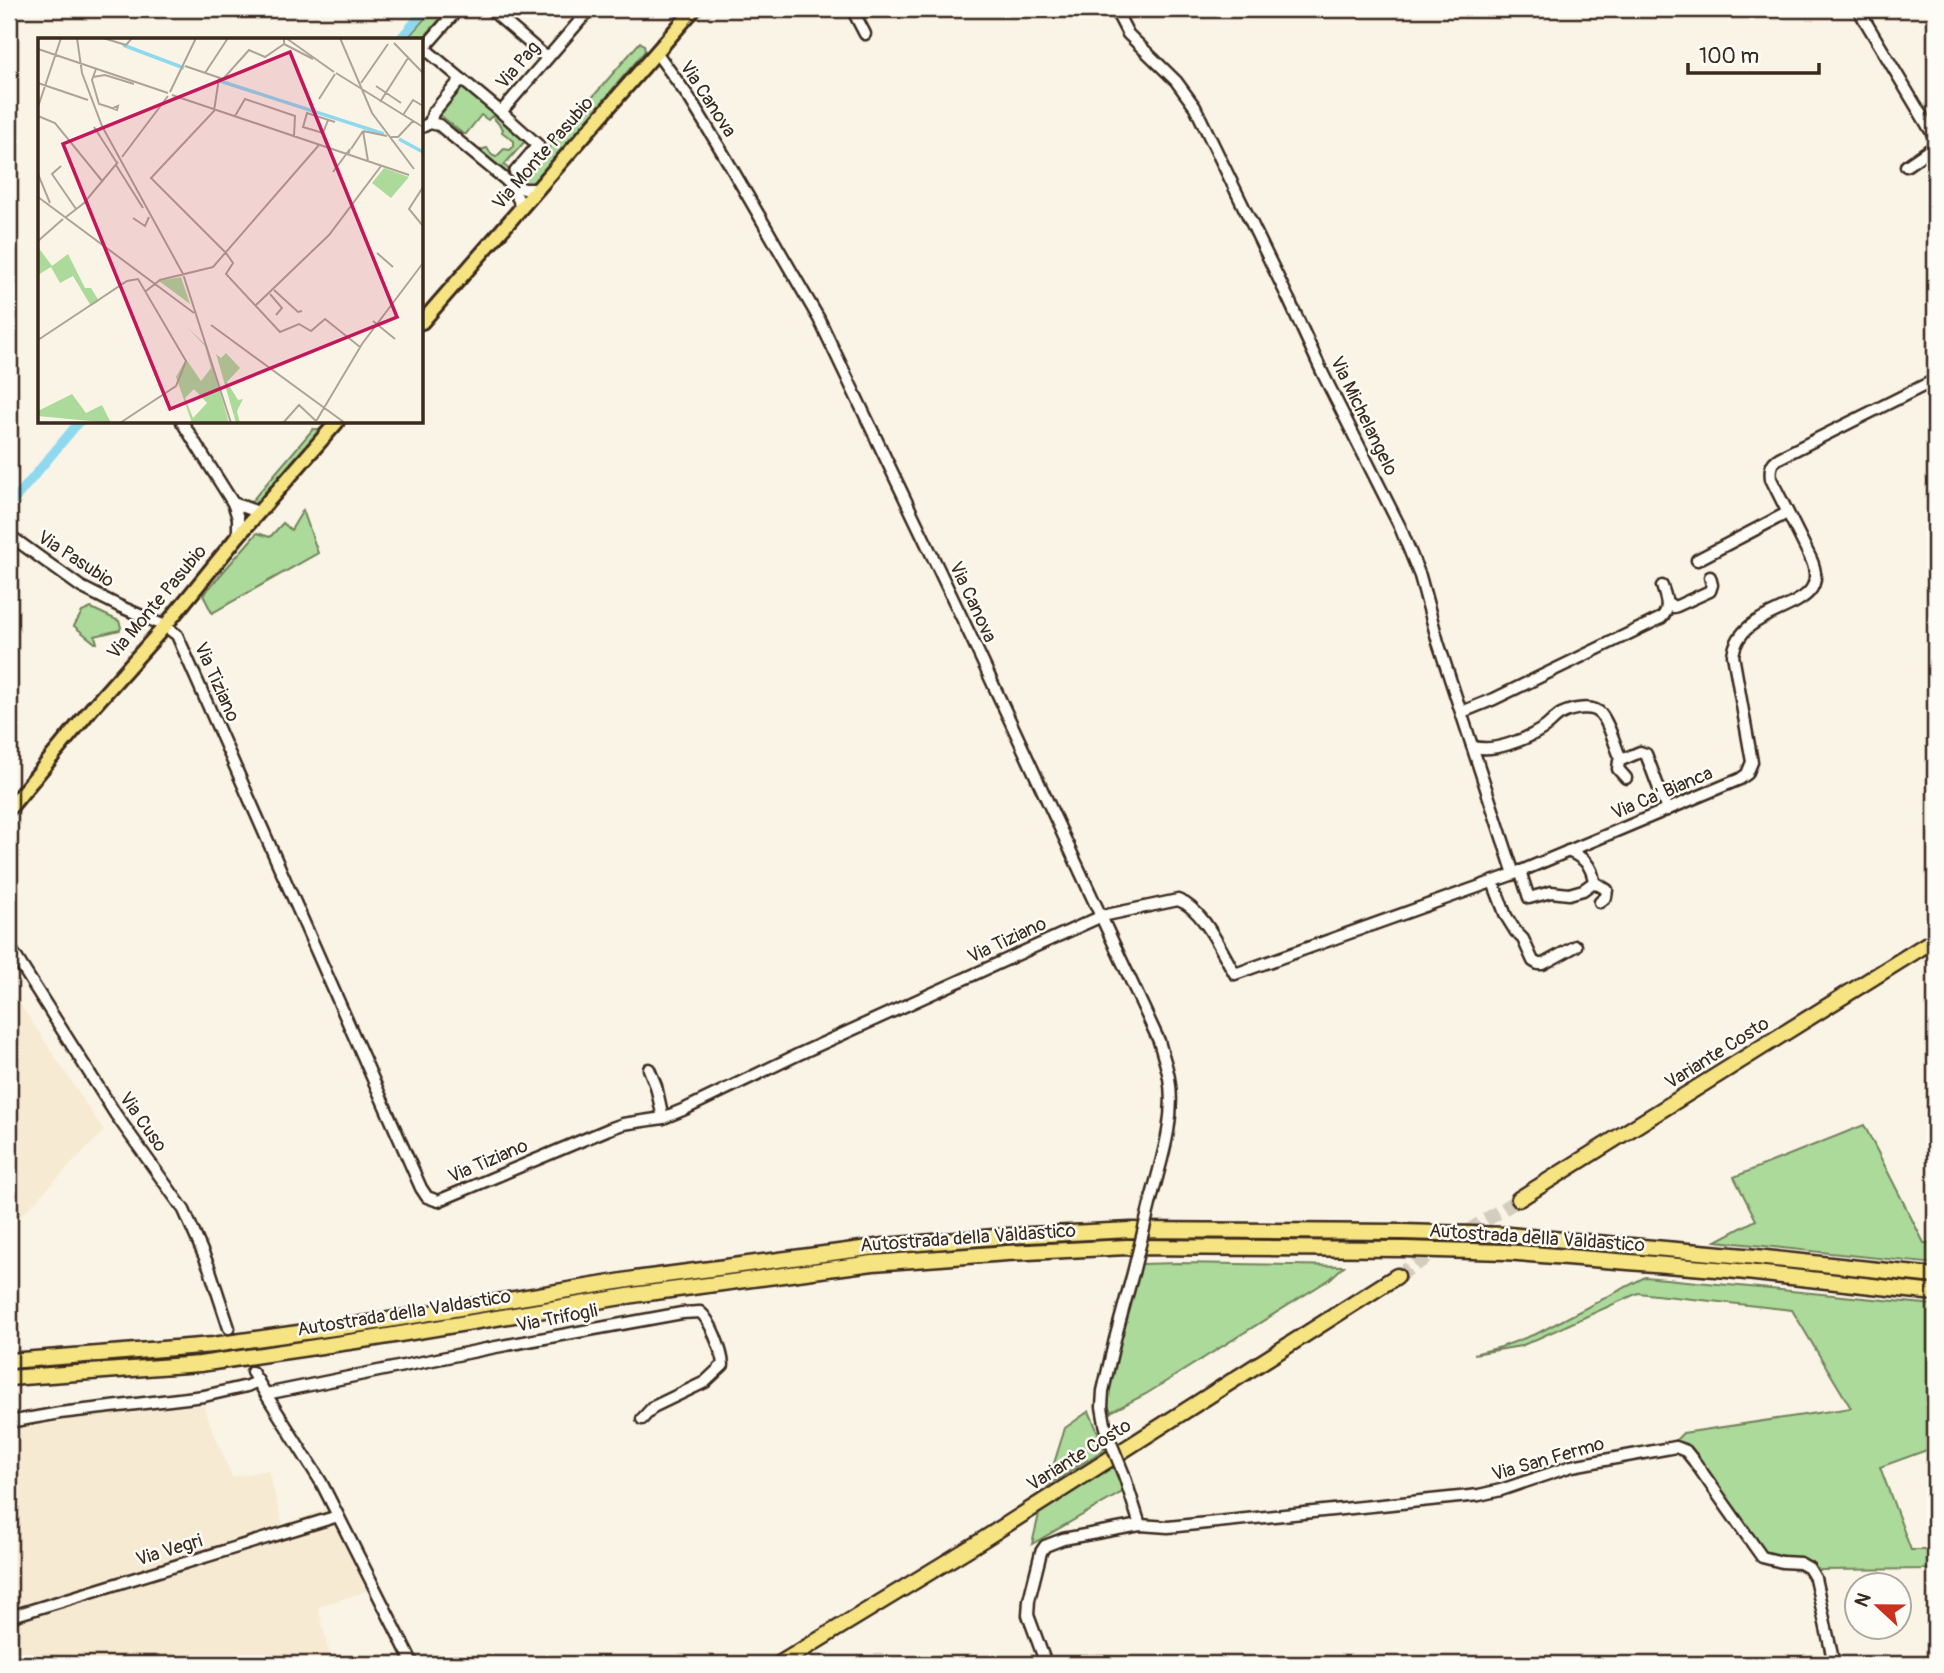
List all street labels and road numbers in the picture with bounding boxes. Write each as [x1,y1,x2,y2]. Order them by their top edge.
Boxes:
street label: Via Pag [491,36,545,94]
street label: Via Canova [674,56,742,142]
street label: Via Monte Pasubio [487,91,599,215]
street label: Via Michelangelo [1325,352,1403,480]
street label: Via Pasubio [33,525,119,593]
street label: Via Monte Pasubio [102,540,212,664]
street label: Via Canova [944,558,1002,646]
street label: Via Tiziano [189,639,245,725]
street label: Via Ca' Bianca [1608,761,1716,825]
street label: Via Tiziano [964,911,1050,969]
street label: Variante Costo [1660,1011,1774,1095]
street label: Via Cuso [114,1087,172,1157]
street label: Via Tiziano [444,1133,532,1189]
street label: Autostrada della Valdastico [859,1218,1077,1258]
street label: Autostrada della Valdastico [1428,1218,1646,1258]
street label: Autostrada della Valdastico [295,1284,513,1342]
street label: Via Trifogli [514,1298,600,1338]
street label: Variante Costo [1022,1413,1136,1497]
street label: Via San Fermo [1489,1431,1607,1487]
street label: Via Vegri [133,1529,205,1571]

